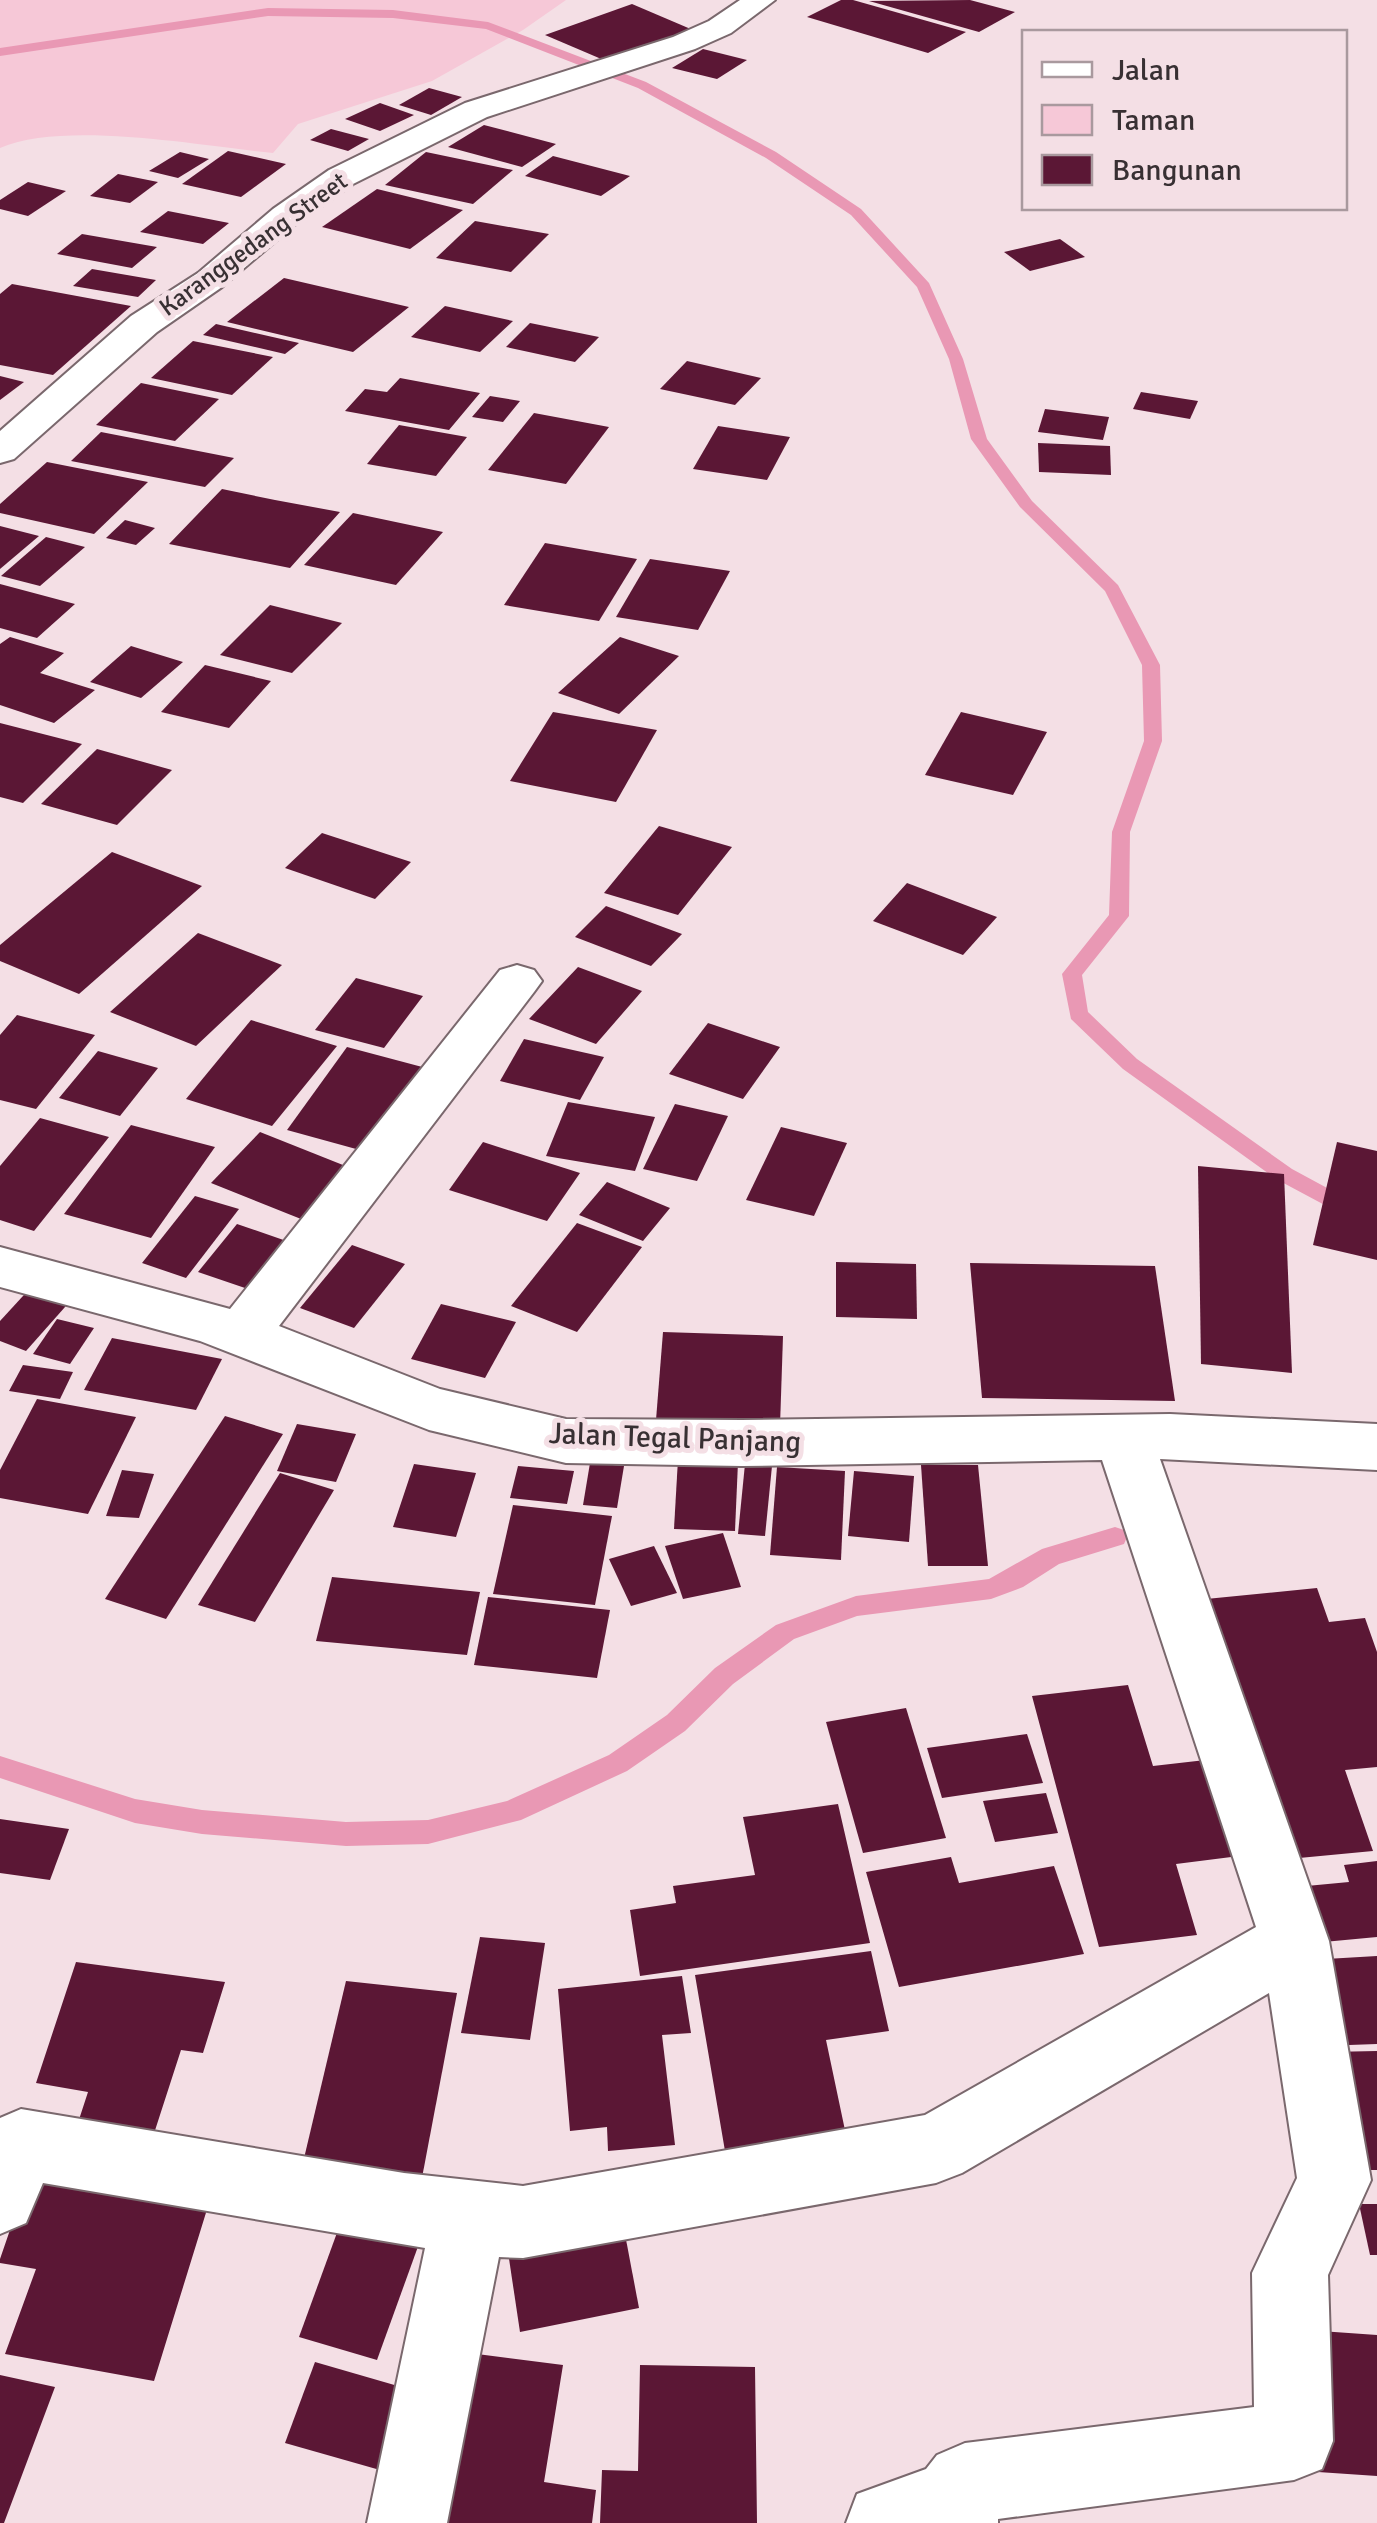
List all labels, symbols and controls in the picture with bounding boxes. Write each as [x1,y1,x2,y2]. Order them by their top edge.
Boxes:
legend [1022,30,1347,210]
text: Jalan [1112,52,1180,89]
text: Taman [1112,102,1195,139]
text: Bangunan [1112,152,1242,189]
street label: Karanggedang Street [153,165,353,323]
street label: Jalan Tegal Panjang [548,1415,802,1461]

